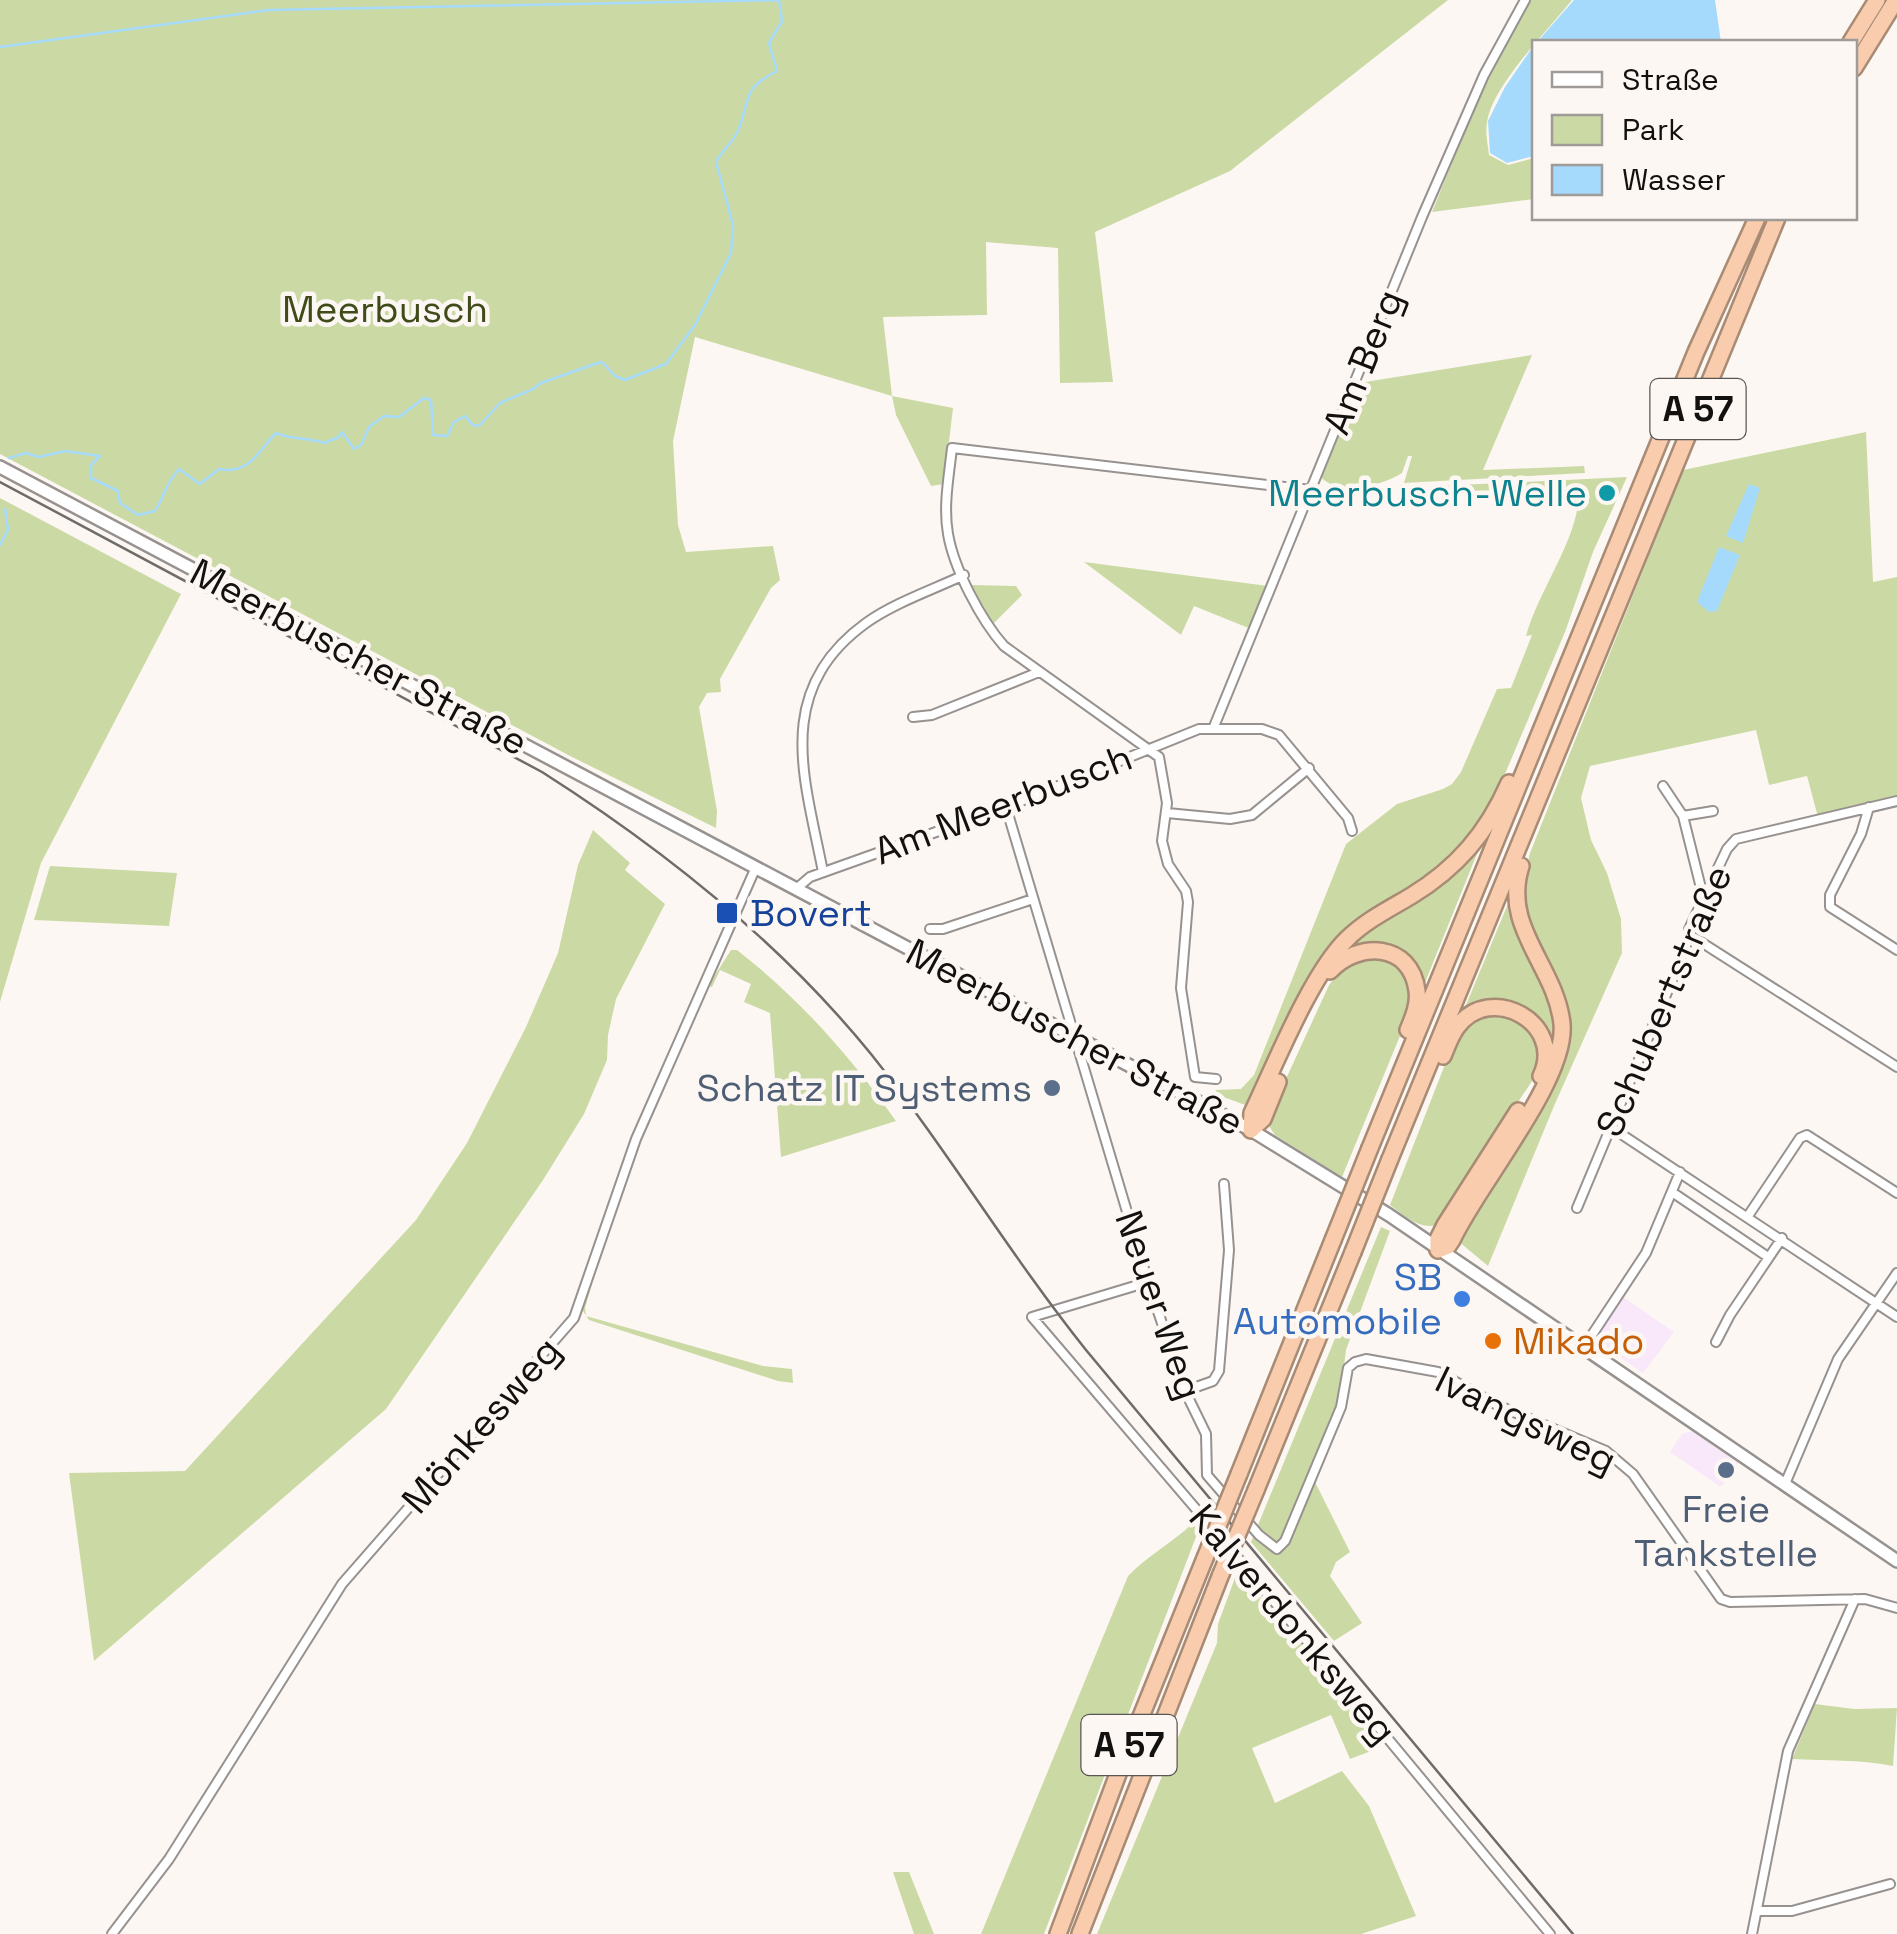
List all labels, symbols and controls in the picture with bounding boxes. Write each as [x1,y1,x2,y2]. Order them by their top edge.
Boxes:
legend [1532,40,1857,220]
text: Straße [1622,60,1719,99]
text: Park [1622,110,1684,149]
text: Wasser [1622,160,1726,199]
street label: Am Berg [1312,283,1414,441]
park label: Meerbusch [282,285,488,333]
road number: A 57 [1650,379,1746,439]
place label: Meerbusch-Welle [1268,469,1587,517]
marker: Meerbusch-Welle [1596,482,1618,504]
street label: Meerbuscher Straße [182,548,536,766]
street label: Am Meerbusch [867,733,1139,875]
street label: Schubertstraße [1585,858,1743,1144]
place label: Bovert [750,889,872,937]
marker: Bovert [714,900,740,926]
street label: Meerbuscher Straße [898,928,1252,1146]
place label: Schatz IT Systems [696,1064,1032,1112]
marker: Schatz IT Systems [1041,1077,1063,1099]
street label: Neuer Weg [1104,1204,1214,1406]
place label: SB Automobile [1233,1253,1442,1345]
marker: SB Automobile [1451,1288,1473,1310]
place label: Mikado [1513,1317,1644,1365]
street label: Mönkesweg [391,1327,571,1523]
marker: Mikado [1482,1330,1504,1352]
street label: Ivangsweg [1428,1356,1624,1484]
marker: Freie Tankstelle [1715,1459,1737,1481]
place label: Freie Tankstelle [1634,1485,1818,1577]
street label: Kalverdonksweg [1179,1494,1407,1754]
road number: A 57 [1082,1715,1176,1775]

